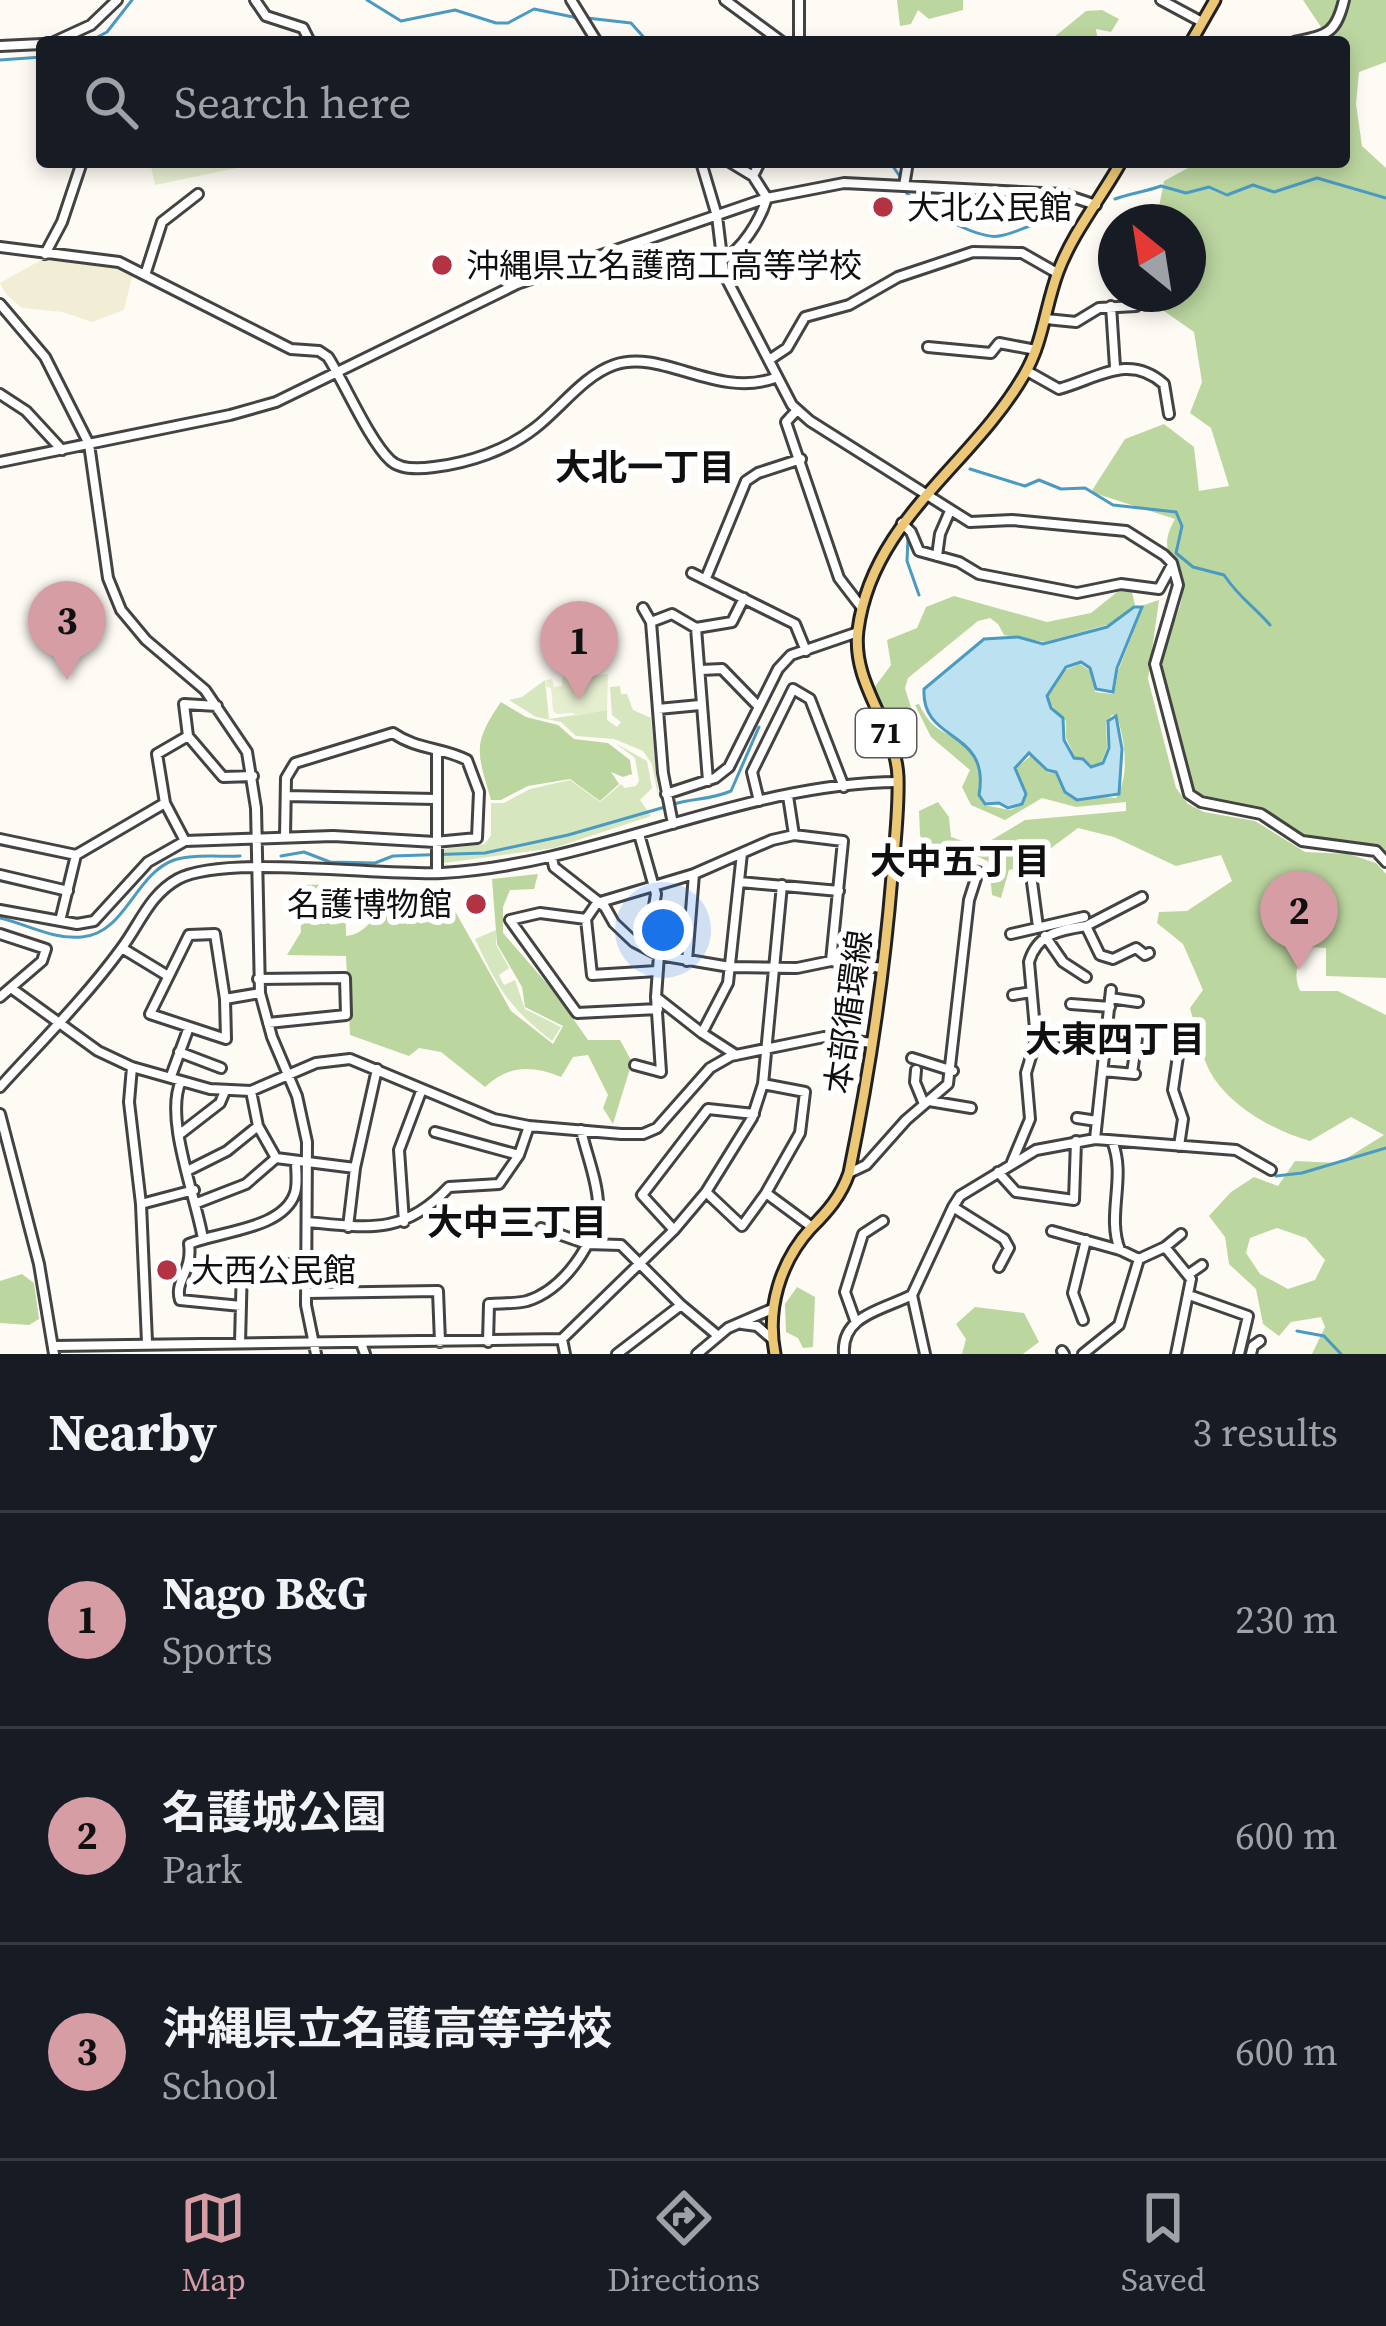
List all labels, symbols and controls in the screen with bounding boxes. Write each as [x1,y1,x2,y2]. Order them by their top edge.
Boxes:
search box [36,36,1350,168]
icon: search [78,69,144,135]
text: Search here [174,71,411,133]
place label: 大北公民館 [907,185,1072,230]
marker: 大北公民館 [870,194,896,220]
north arrow [1098,204,1206,312]
place label: 沖縄県立名護商工高等学校 [466,243,862,288]
marker: 沖縄県立名護商工高等学校 [429,252,455,278]
district label: 大北一丁目 [555,443,735,492]
pin: 3 [28,581,106,680]
pin: 1 [540,601,618,700]
road number: 71 [856,709,916,757]
district label: 大中五丁目 [870,837,1050,886]
pin: 2 [1260,871,1338,970]
place label: 名護博物館 [287,882,452,927]
marker: 名護博物館 [463,891,489,917]
your location [633,900,693,960]
street label: 本部循環線 [815,927,882,1097]
district label: 大東四丁目 [1025,1015,1205,1064]
district label: 大中三丁目 [427,1198,607,1247]
place label: 大西公民館 [191,1248,356,1293]
marker: 大西公民館 [154,1257,180,1283]
text: Nearby [48,1397,217,1467]
text: 3 results [1193,1406,1338,1459]
text: Nago B&G [162,1562,367,1624]
text: 1 [76,1593,98,1646]
text: 230 m [1235,1593,1338,1646]
text: Sports [162,1624,273,1677]
text: 名護城公園 [162,1781,387,1843]
text: 2 [76,1809,98,1862]
text: 600 m [1235,1809,1338,1862]
text: Park [162,1843,242,1896]
text: 沖縄県立名護高等学校 [162,1997,612,2059]
text: 3 [76,2025,98,2078]
text: 600 m [1235,2025,1338,2078]
text: School [162,2059,278,2112]
tab: Map [180,2185,246,2302]
tab: Directions [607,2185,760,2302]
tab: Saved [1121,2185,1206,2302]

